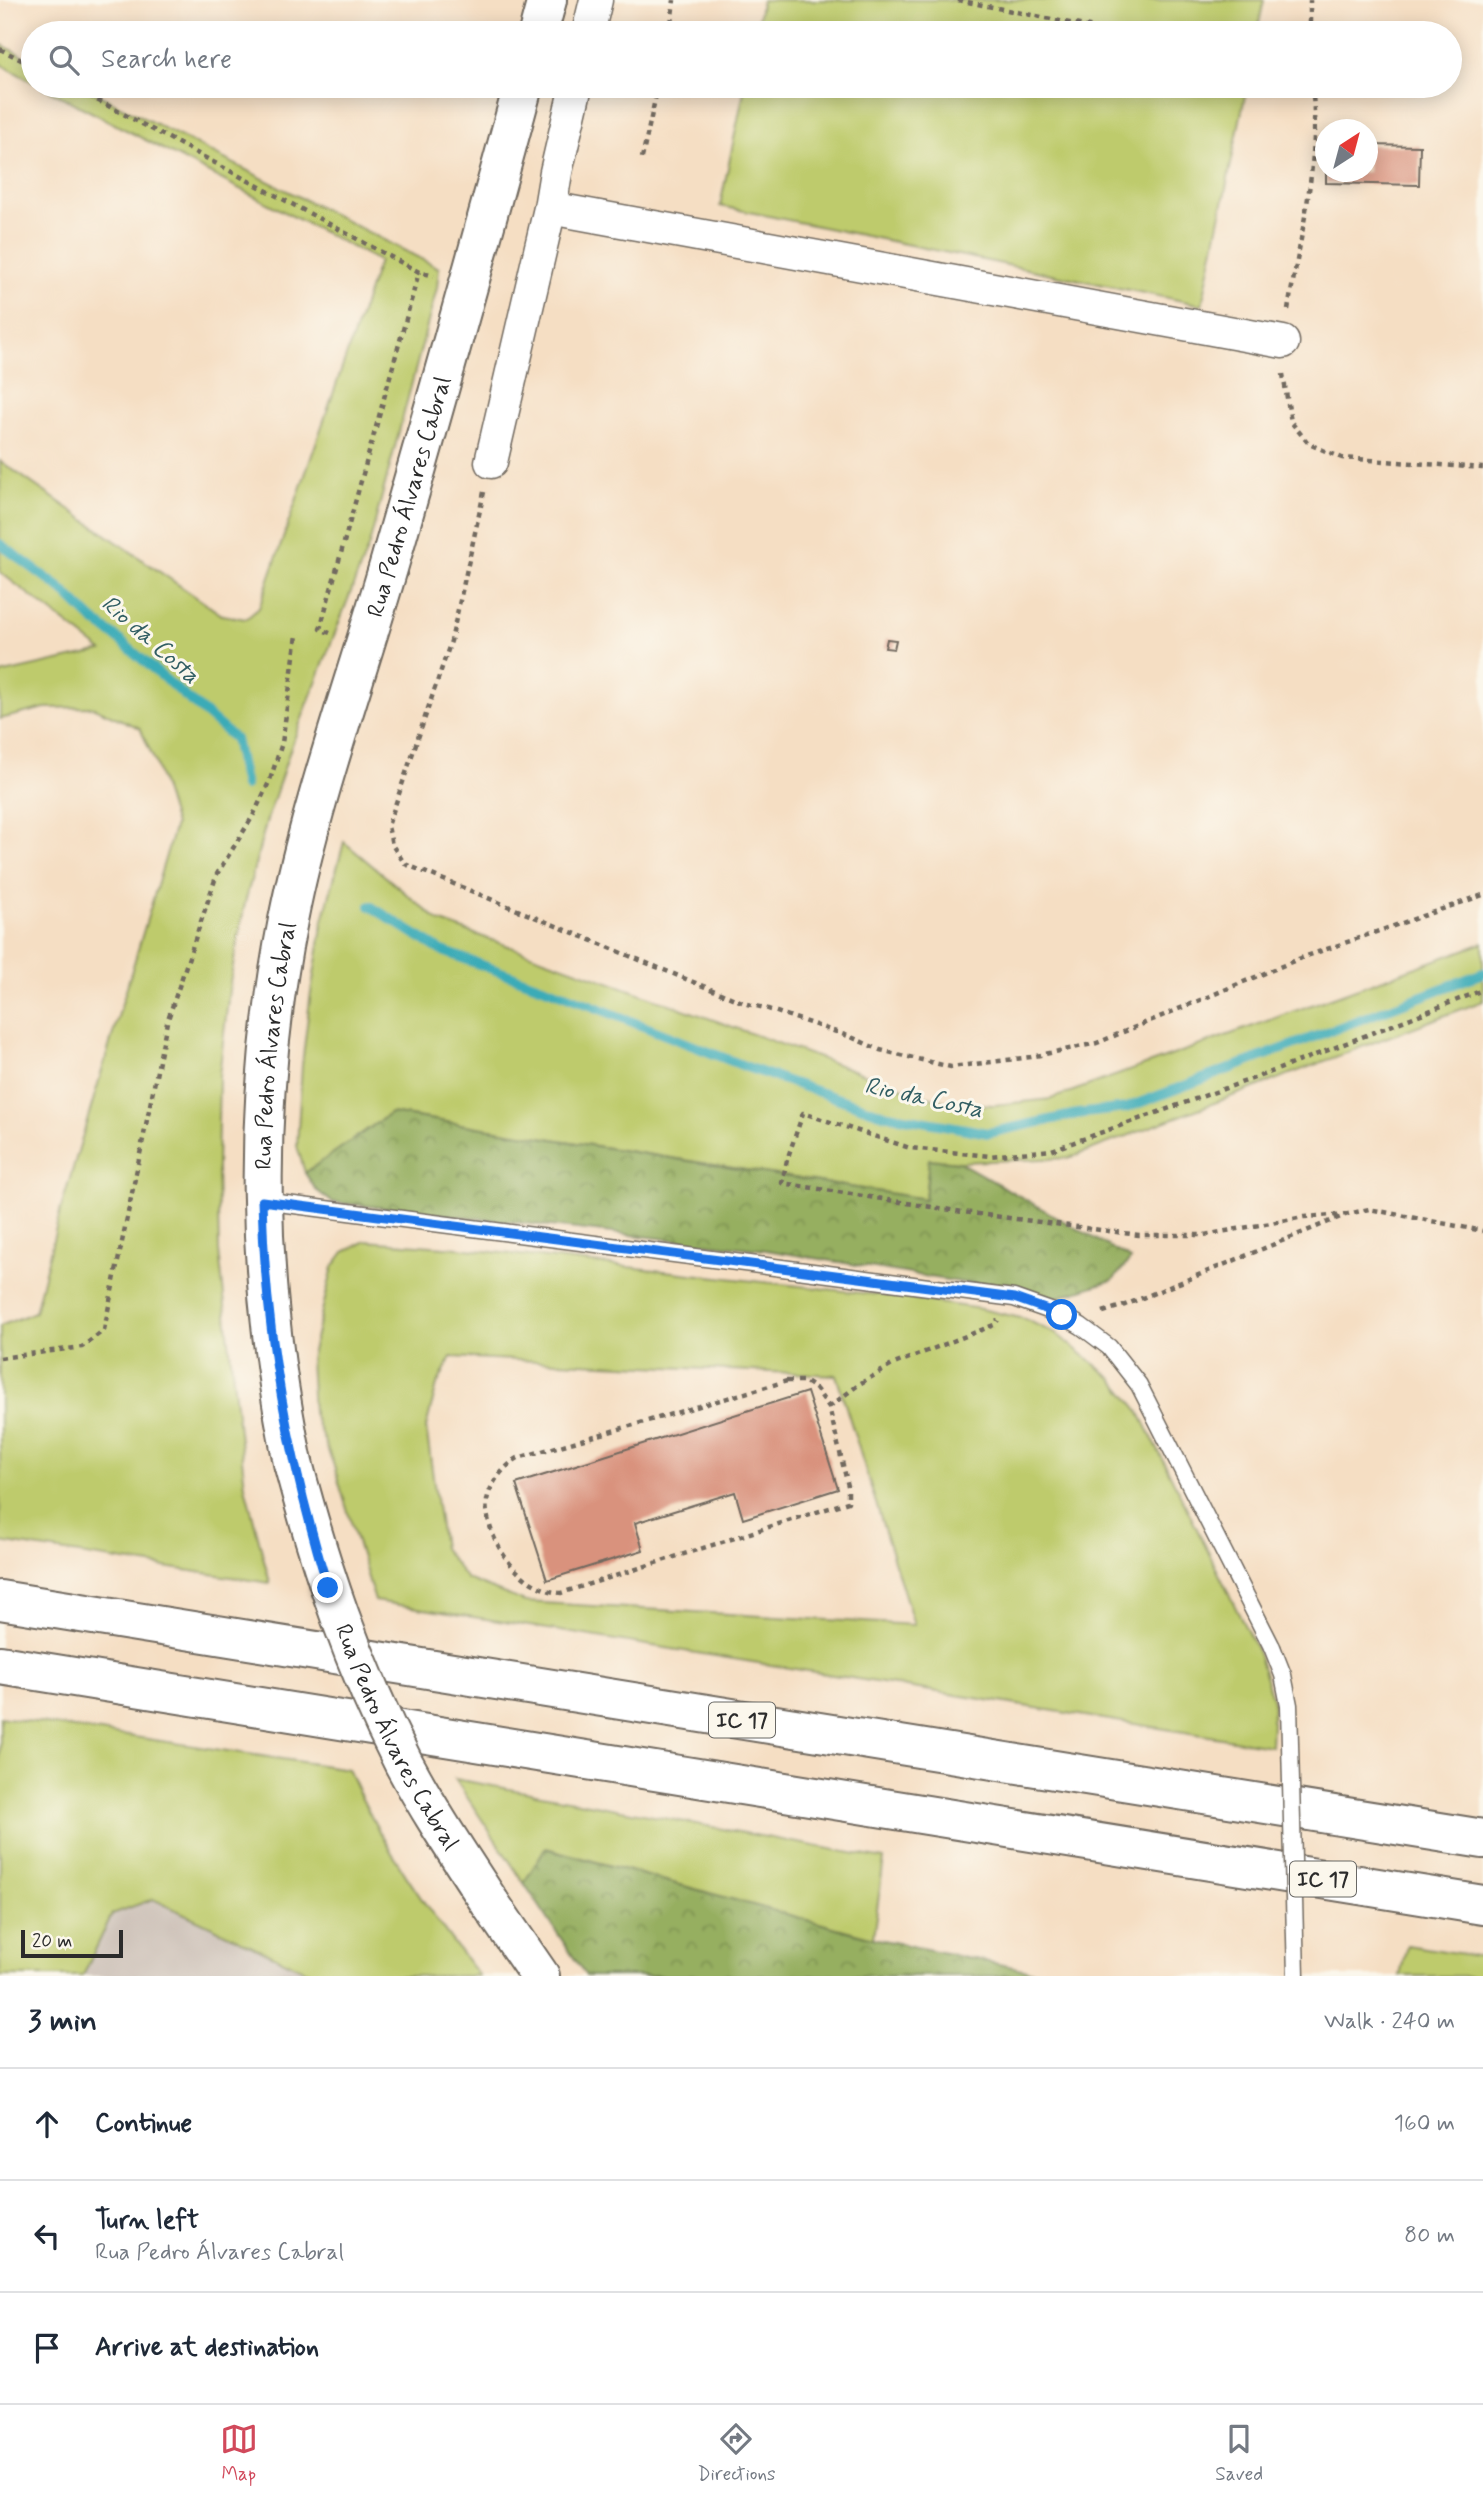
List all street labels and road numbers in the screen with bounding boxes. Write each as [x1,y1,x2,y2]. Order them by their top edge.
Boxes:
street label: Rua Pedro Álvares Cabral [361,373,459,621]
street label: Rua Pedro Álvares Cabral [250,920,304,1170]
street label: Rua Pedro Álvares Cabral [327,1620,465,1857]
road number: IC 17 [709,1702,775,1738]
road number: IC 17 [1290,1862,1356,1896]

